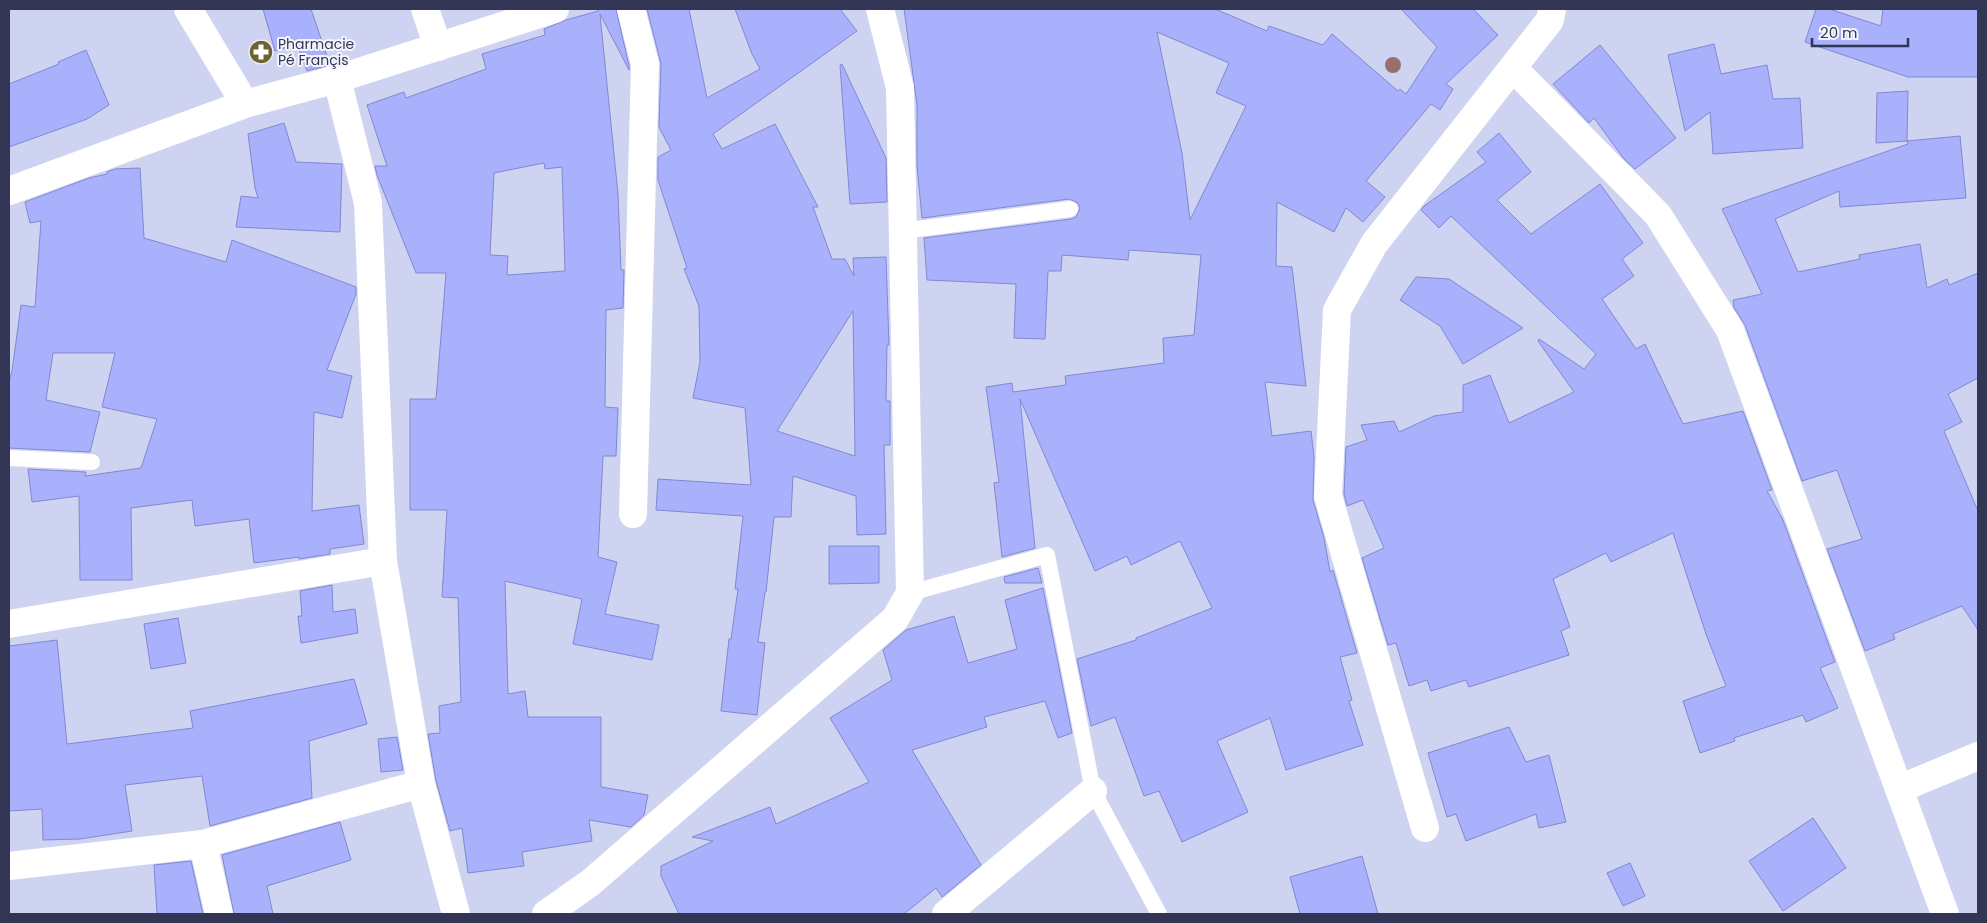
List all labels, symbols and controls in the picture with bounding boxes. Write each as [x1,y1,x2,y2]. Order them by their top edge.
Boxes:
scale bar [1812,15,1908,47]
text: 20 m [1820,22,1858,43]
place label: Pharmacie Pé Françis [278,34,355,70]
pharmacy icon: Pharmacie Pé Françis [248,39,274,65]

